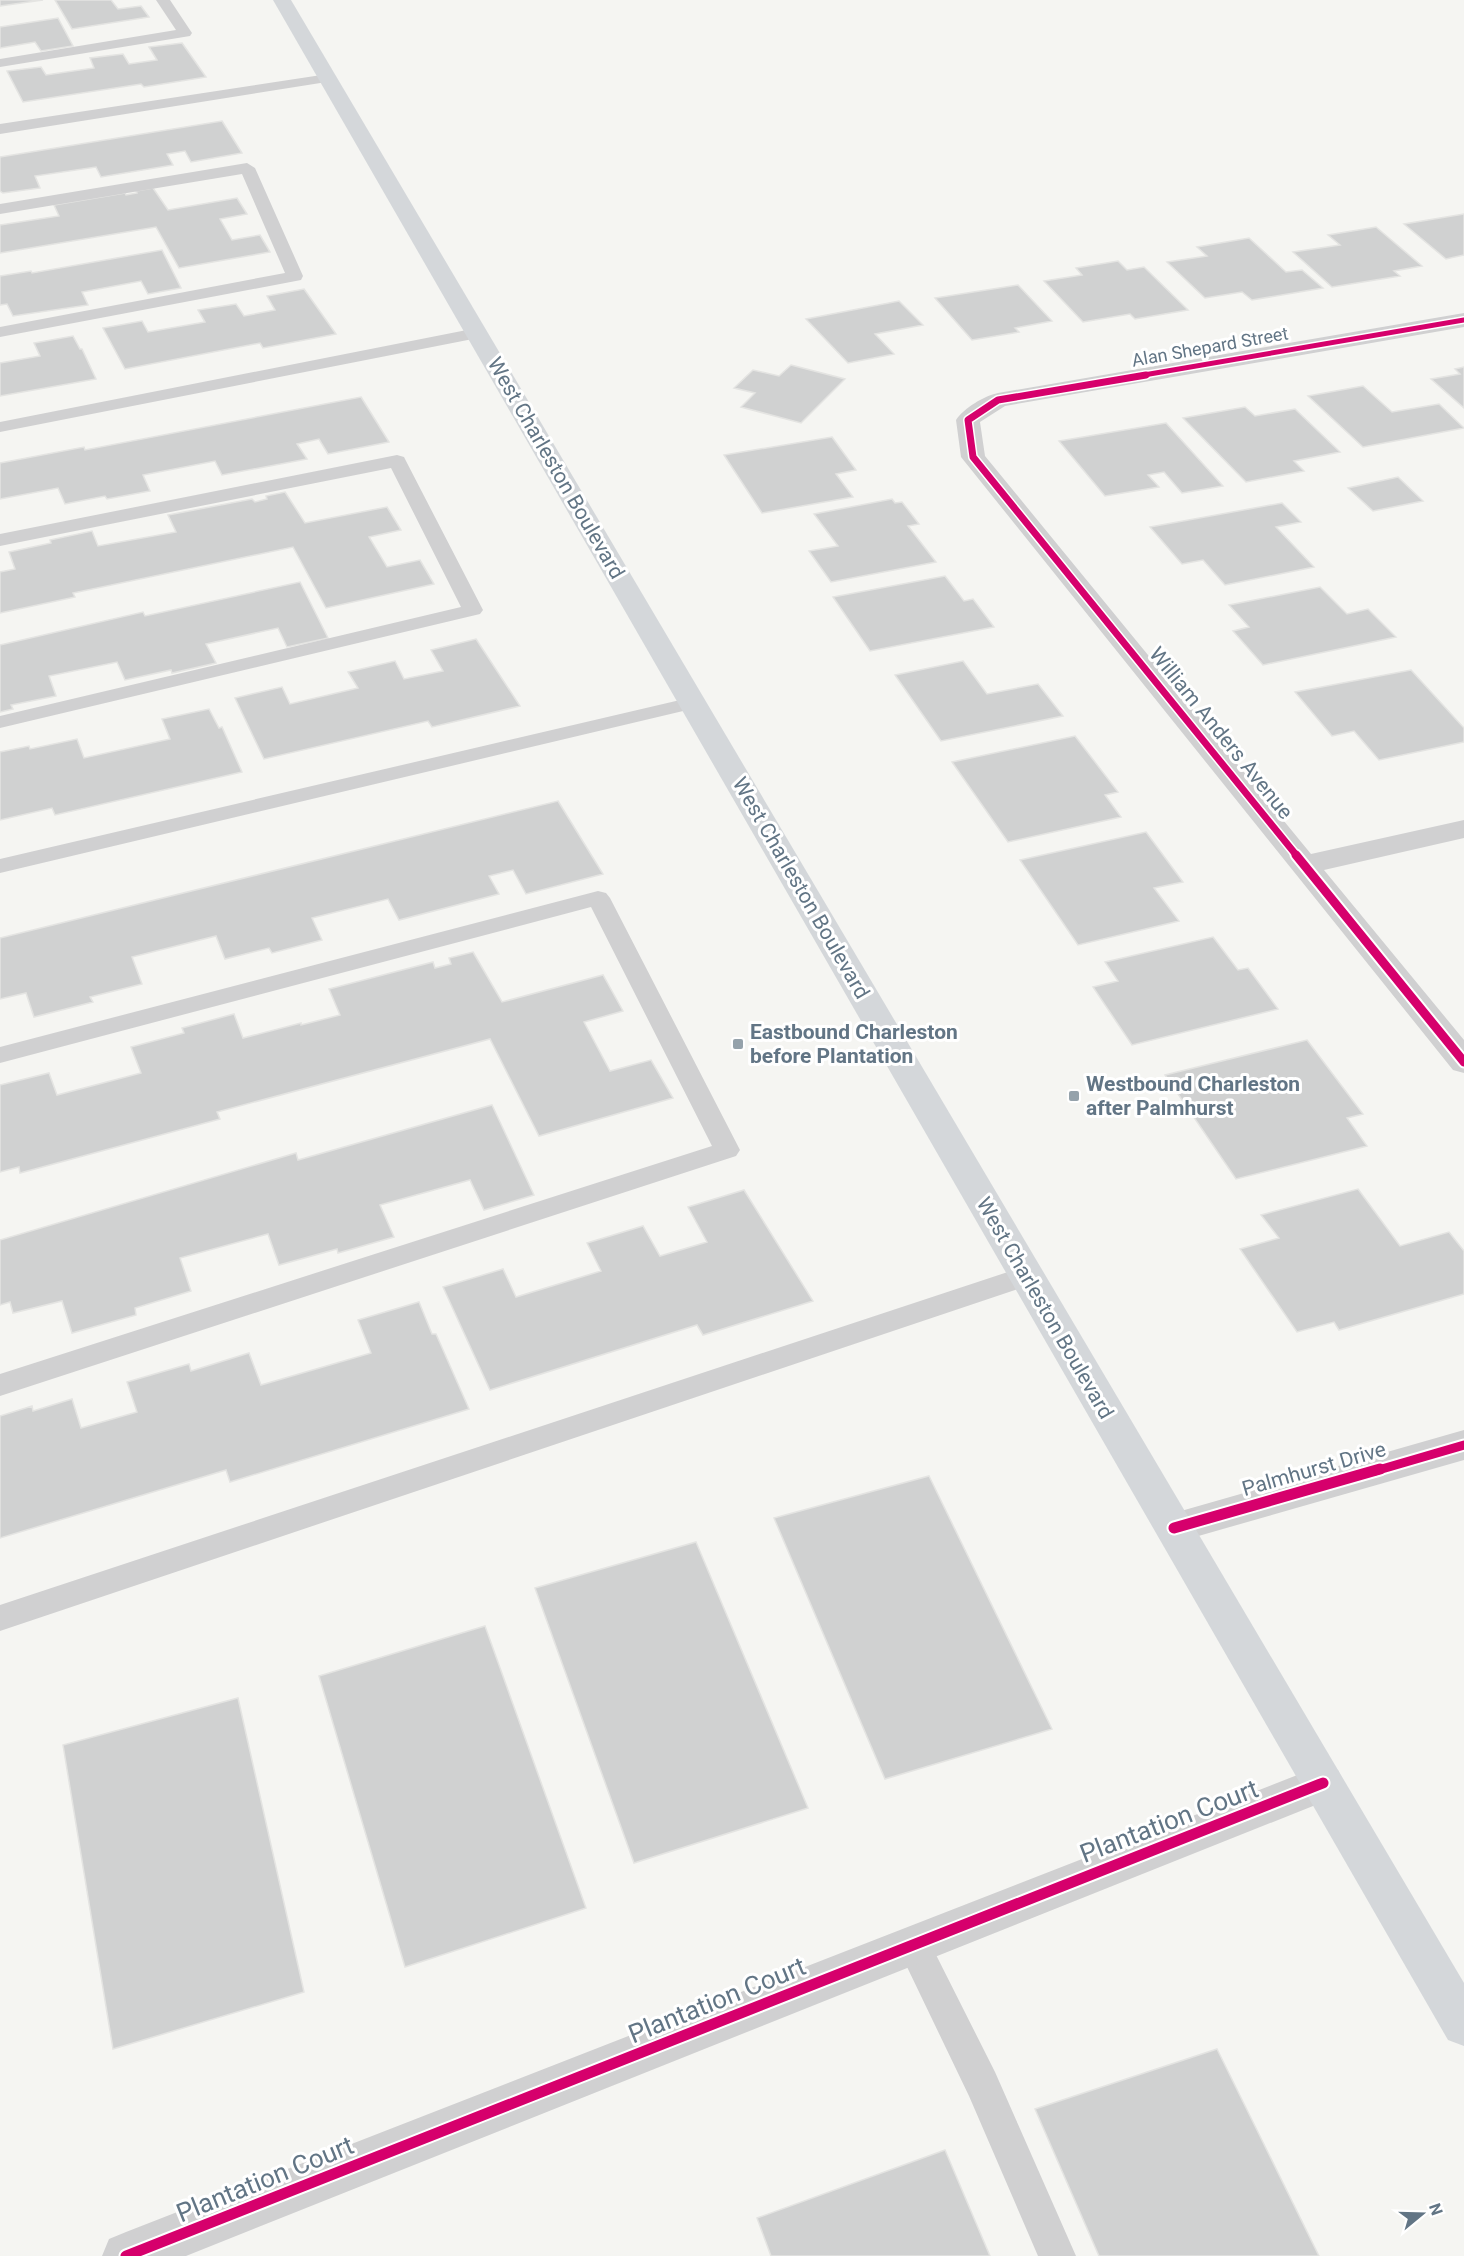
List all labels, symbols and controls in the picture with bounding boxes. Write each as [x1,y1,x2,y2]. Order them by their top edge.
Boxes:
street label: Alan Shepard Street [1130,322,1290,371]
street label: West Charleston Boulevard [483,353,629,583]
street label: William Anders Avenue [1144,642,1298,824]
street label: West Charleston Boulevard [728,773,874,1003]
place label: Eastbound Charleston before Plantation [750,1020,958,1068]
marker: Eastbound Charleston before Plantation [731,1037,745,1051]
place label: Westbound Charleston after Palmhurst [1086,1072,1300,1120]
marker: Westbound Charleston after Palmhurst [1067,1089,1081,1103]
street label: West Charleston Boulevard [972,1193,1118,1423]
street label: Palmhurst Drive [1239,1437,1389,1501]
street label: Plantation Court [1076,1773,1262,1869]
street label: Plantation Court [624,1951,810,2049]
street label: Plantation Court [172,2130,358,2228]
north arrow [1392,2184,1452,2244]
text: N [1425,2201,1447,2218]

